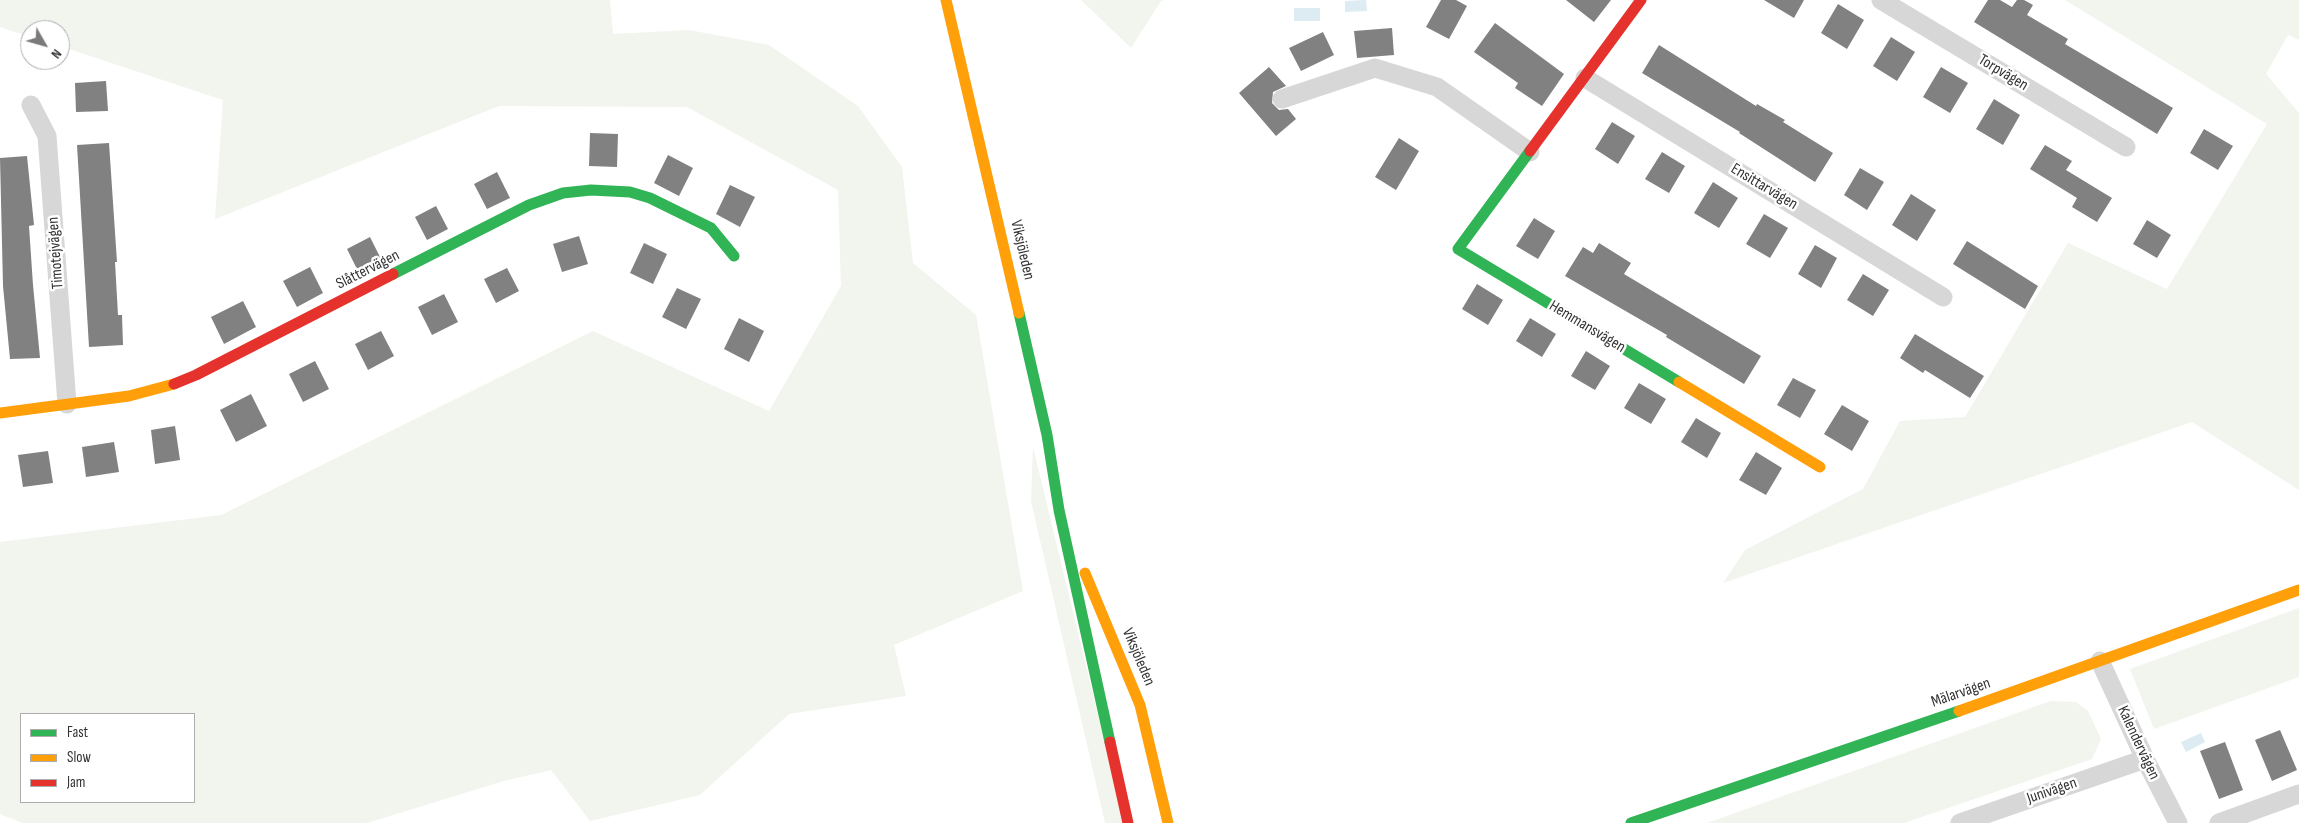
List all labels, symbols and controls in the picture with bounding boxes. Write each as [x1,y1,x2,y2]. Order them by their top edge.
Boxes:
north arrow [20,20,70,70]
text: N [47,46,65,62]
street label: Torpvägen [1975,51,2031,95]
street label: Ensittarvägen [1727,160,1801,214]
street label: Timotejvägen [44,216,68,290]
street label: Viksjöleden [1006,218,1038,282]
street label: Slåttervägen [333,246,403,294]
street label: Hemmansvägen [1545,297,1629,357]
street label: Viksjöleden [1117,625,1159,689]
street label: Mälarvägen [1929,674,1993,712]
street label: Kalendervägen [2113,703,2163,783]
legend [20,713,195,803]
text: Fast [67,723,88,742]
text: Slow [67,748,91,767]
text: Jam [67,773,85,792]
street label: Junivägen [2025,774,2079,808]

